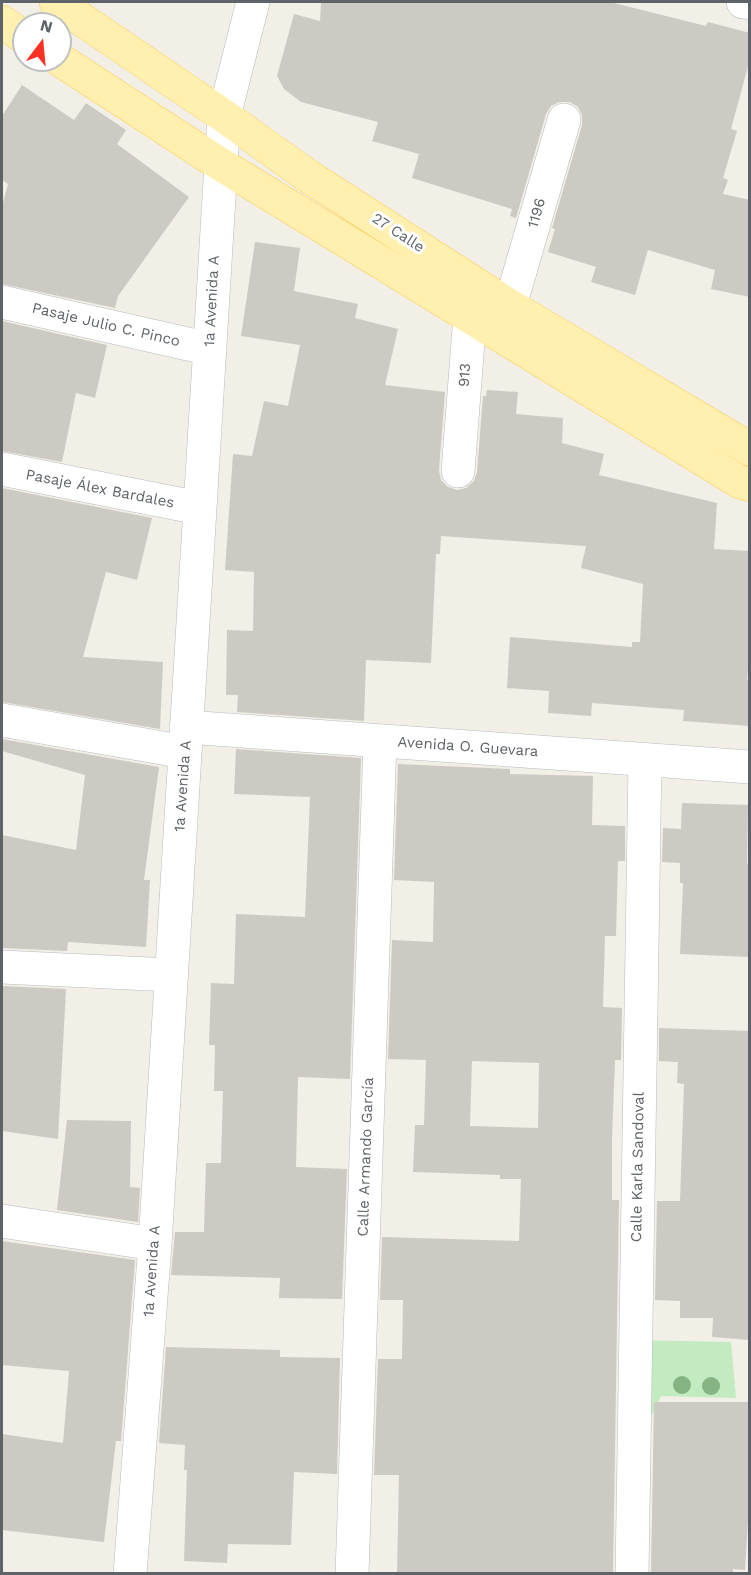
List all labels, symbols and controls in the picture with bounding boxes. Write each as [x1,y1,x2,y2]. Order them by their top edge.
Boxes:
north arrow [12,12,72,72]
text: N [38,15,55,37]
street label: 1196 [524,196,550,230]
street label: 27 Calle [369,209,427,257]
street label: 1a Avenida A [201,255,223,347]
street label: Pasaje Julio C. Pinco [30,299,182,351]
street label: 913 [455,362,475,388]
street label: Pasaje Álex Bardales [24,466,176,512]
street label: Avenida O. Guevara [397,733,539,761]
street label: 1a Avenida A [171,740,195,832]
street label: Calle Armando García [354,1077,378,1237]
street label: Calle Karla Sandoval [628,1092,648,1242]
street label: 1a Avenida A [140,1225,164,1317]

